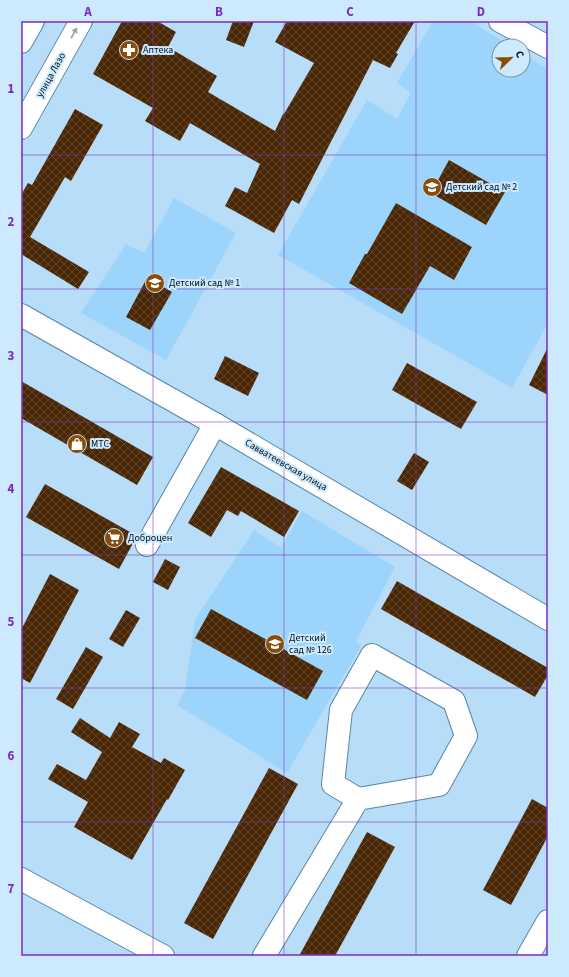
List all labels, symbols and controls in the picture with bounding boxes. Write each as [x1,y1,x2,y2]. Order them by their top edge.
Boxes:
text: A [83,3,92,21]
text: B [215,3,223,21]
text: C [346,3,354,21]
text: D [477,3,485,21]
one-way arrow [71,27,77,39]
north arrow [491,38,531,78]
pharmacy icon: Аптека [118,39,140,61]
place label: Аптека [143,43,173,57]
text: С [512,48,528,61]
street label: улица Лазо [33,50,69,100]
text: 1 [8,80,15,98]
school or university icon: Детский сад № 2 [421,176,443,198]
place label: Детский сад № 2 [446,180,517,194]
text: 2 [8,213,15,231]
school or university icon: Детский сад № 1 [144,272,166,294]
place label: Детский сад № 1 [169,276,240,290]
text: 3 [8,347,15,365]
shop icon: МТС [66,433,88,455]
street label: Савватеевская улица [242,436,330,494]
place label: МТС [91,437,109,451]
text: 4 [8,480,15,498]
supermarket icon: Доброцен [103,527,125,549]
place label: Доброцен [128,531,172,545]
text: 5 [8,613,15,631]
place label: Детский сад № 126 [289,631,332,657]
school or university icon: Детский сад № 126 [264,633,286,655]
text: 6 [8,747,15,765]
text: 7 [8,880,15,898]

